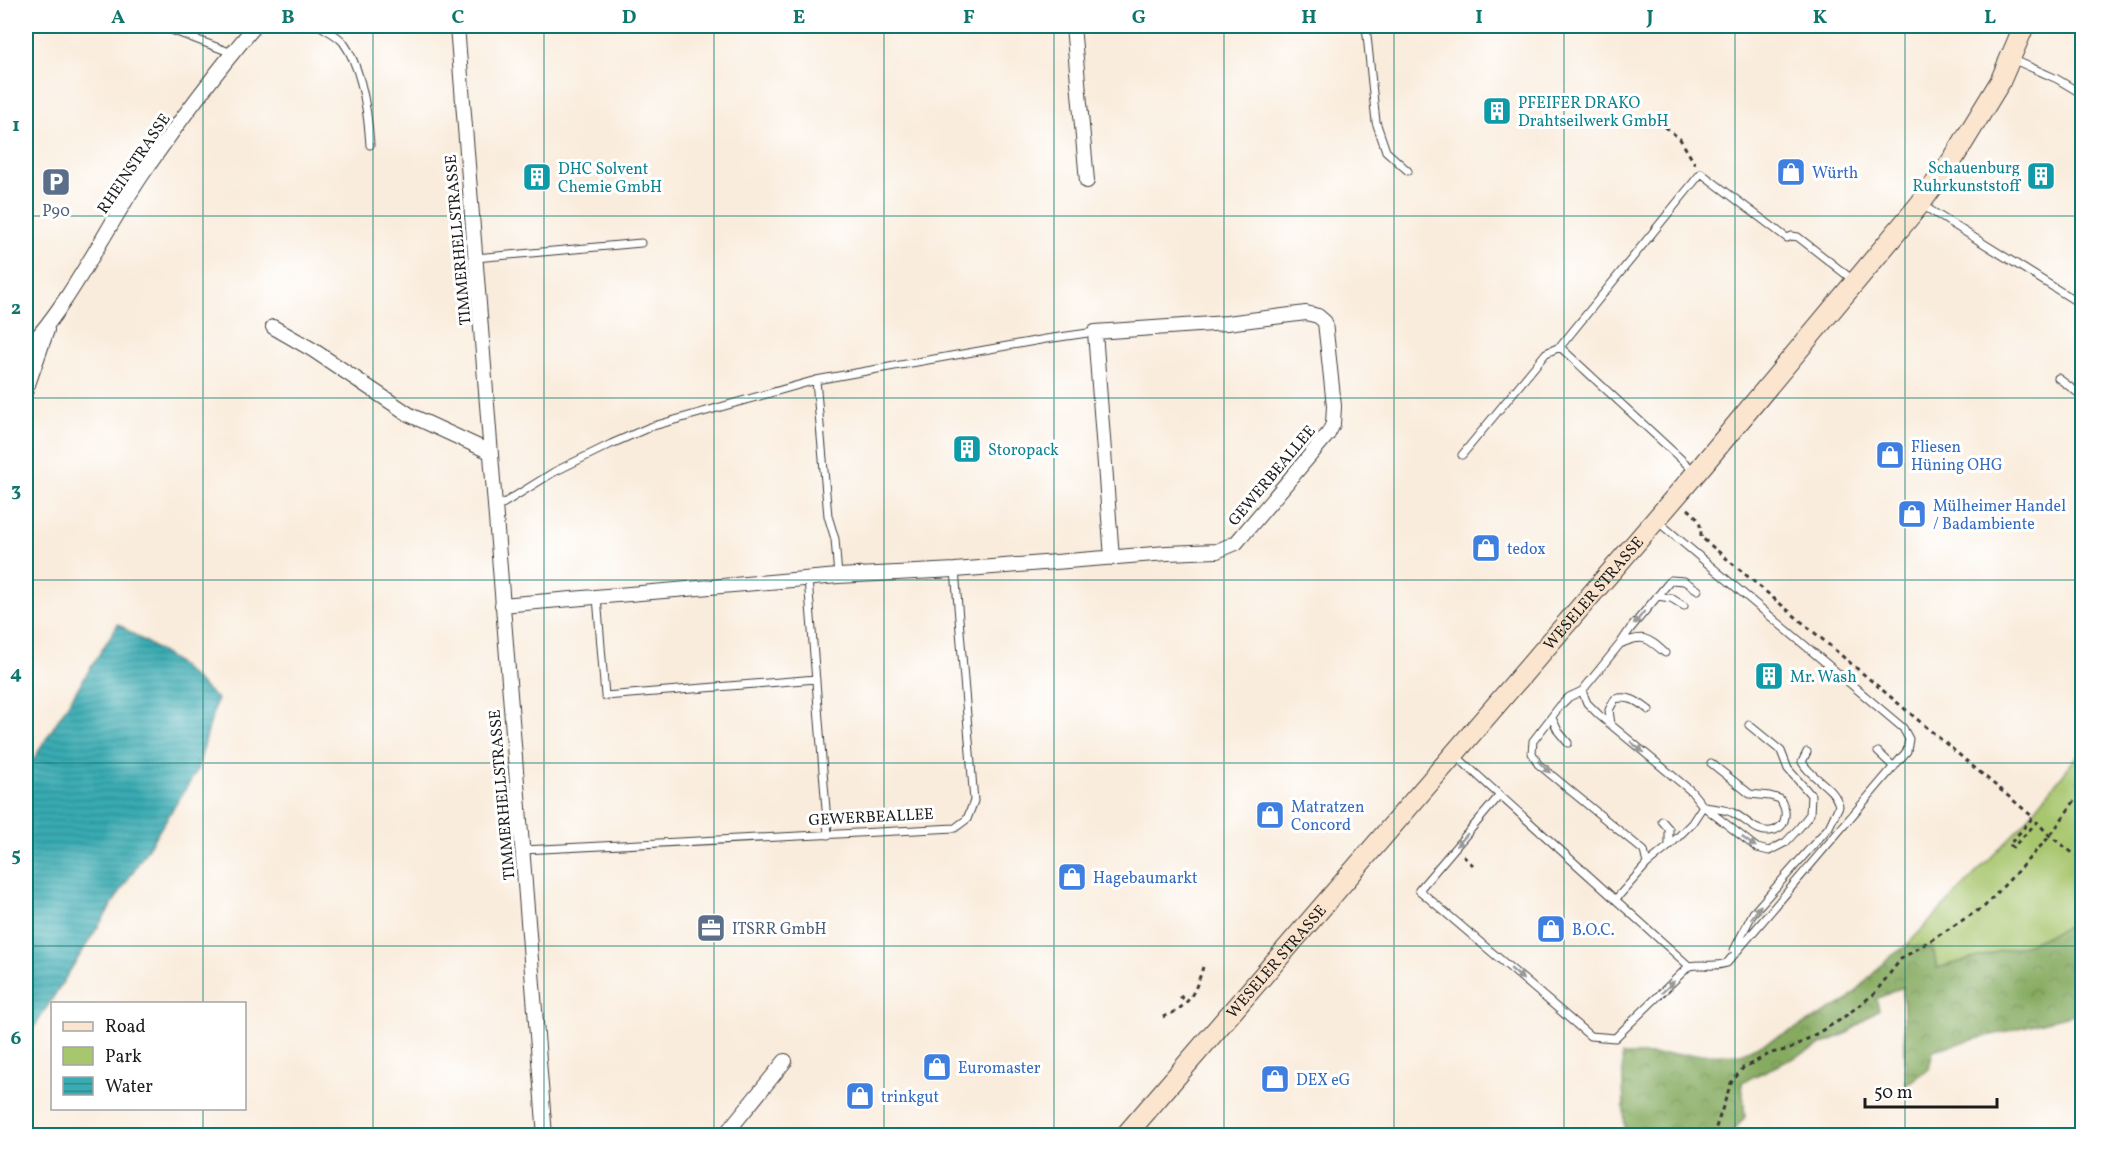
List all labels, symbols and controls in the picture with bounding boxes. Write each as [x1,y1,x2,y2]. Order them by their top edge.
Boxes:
text: A [111,4,125,32]
text: B [281,4,295,32]
text: C [452,4,465,32]
text: D [622,4,636,32]
text: E [793,4,805,32]
text: F [963,4,975,32]
text: G [1132,4,1146,32]
text: H [1301,4,1317,32]
text: I [1475,4,1483,32]
text: J [1645,4,1654,32]
text: K [1813,4,1828,32]
text: L [1984,4,1996,32]
place label: PFEIFER DRAKO Drahtseilwerk GmbH [1518,93,1669,133]
building icon: PFEIFER DRAKO Drahtseilwerk GmbH [1481,95,1513,127]
street label: RHEINSTRASSE [93,110,176,219]
text: 1 [12,112,20,140]
street label: TIMMERHELLSTRASSE [441,154,477,326]
shop icon: Würth [1775,156,1807,188]
place label: Schauenburg Ruhrkunststoff [1913,158,2021,198]
place label: DHC Solvent Chemie GmbH [558,159,662,199]
building icon: Schauenburg Ruhrkunststoff [2025,160,2057,192]
building icon: DHC Solvent Chemie GmbH [521,161,553,193]
place label: Würth [1812,163,1858,185]
parking icon: P90 [40,166,72,198]
place label: P90 [42,201,70,223]
text: 2 [11,295,21,323]
street label: GEWERBEALLEE [1224,421,1321,531]
building icon: Storopack [951,433,983,465]
place label: Fliesen Hüning OHG [1911,437,2003,477]
shop icon: Fliesen Hüning OHG [1874,439,1906,471]
place label: Storopack [988,440,1059,462]
text: 3 [11,477,21,505]
place label: Mülheimer Handel / Badambiente [1933,496,2066,536]
shop icon: Mülheimer Handel / Badambiente [1896,498,1928,530]
shop icon: tedox [1470,532,1502,564]
street label: WESELER STRASSE [1539,532,1650,656]
place label: tedox [1507,539,1546,561]
one-way arrow [1632,610,1645,626]
text: 4 [10,660,22,688]
building icon: Mr. Wash [1753,660,1785,692]
place label: Mr. Wash [1790,667,1857,689]
street label: TIMMERHELLSTRASSE [485,709,521,881]
one-way arrow [1629,740,1645,753]
one-way arrow [1536,760,1550,774]
place label: Matratzen Concord [1291,797,1364,837]
shop icon: Matratzen Concord [1254,799,1286,831]
street label: GEWERBEALLEE [808,804,934,832]
one-way arrow [1456,832,1469,847]
one-way arrow [1741,836,1757,848]
text: 5 [11,842,21,870]
shop icon: Hagebaumarkt [1056,861,1088,893]
place label: Hagebaumarkt [1093,868,1198,890]
street label: WESELER STRASSE [1222,901,1332,1024]
one-way arrow [1750,904,1762,920]
office icon: ITSRR GmbH [695,912,727,944]
shop icon: B.O.C. [1535,913,1567,945]
place label: ITSRR GmbH [732,919,827,941]
place label: B.O.C. [1572,920,1614,942]
one-way arrow [1509,967,1525,980]
one-way arrow [1660,980,1674,994]
legend [51,1002,246,1110]
text: Road [105,1015,146,1040]
text: 6 [11,1025,22,1053]
text: Park [105,1045,142,1070]
shop icon: Euromaster [921,1051,953,1083]
place label: Euromaster [958,1058,1041,1080]
shop icon: DEX eG [1259,1063,1291,1095]
place label: DEX eG [1296,1070,1350,1092]
scale bar [1865,1071,1997,1109]
text: Water [105,1075,153,1100]
shop icon: trinkgut [844,1080,876,1112]
text: 50 m [1874,1081,1913,1106]
place label: trinkgut [881,1087,940,1109]

